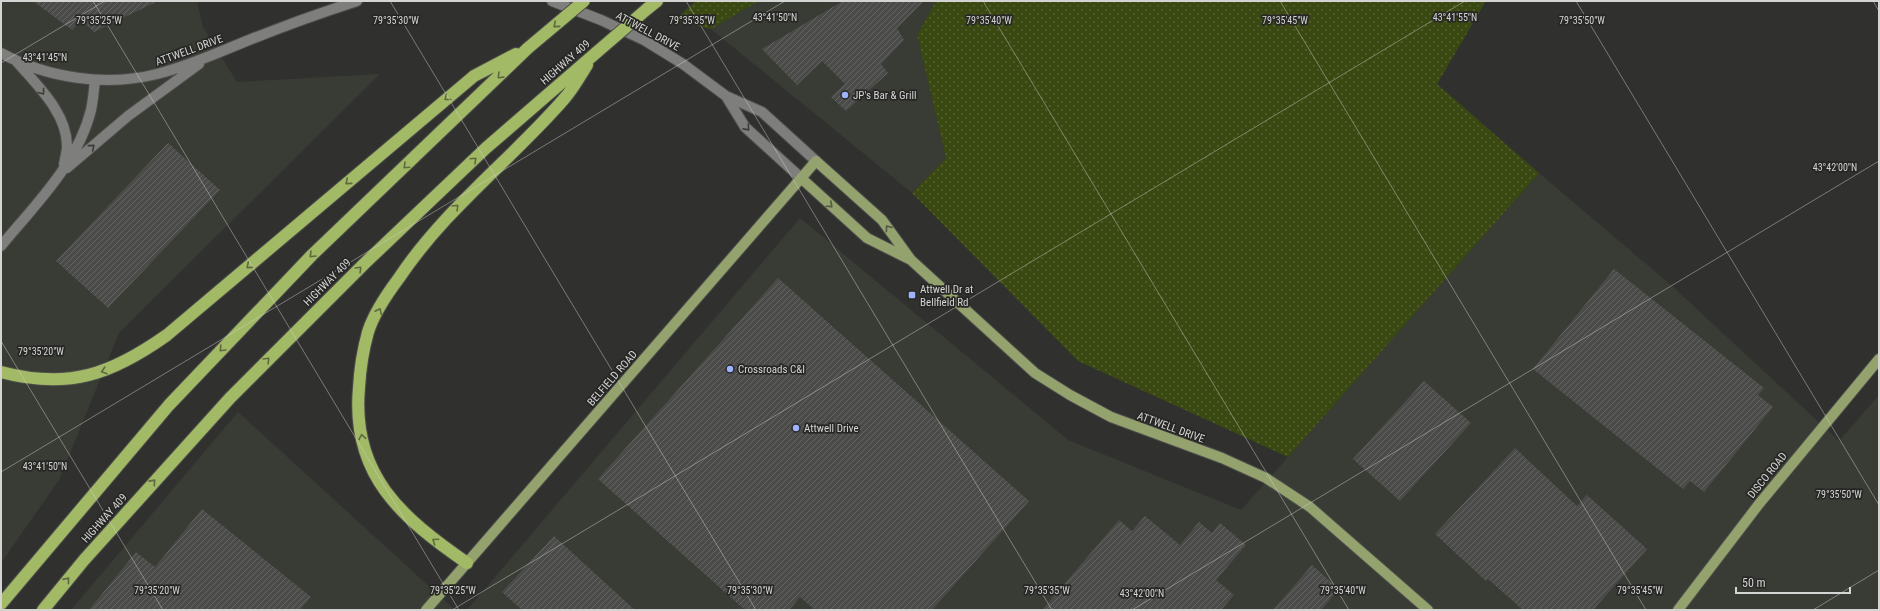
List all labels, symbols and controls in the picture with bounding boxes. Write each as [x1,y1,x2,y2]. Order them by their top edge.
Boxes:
street label: ATTWELL DRIVE [614,9,682,54]
text: 43°41'50"N [753,12,797,23]
text: 43°41'55"N [1433,12,1477,23]
text: 79°35'25"W [76,15,122,26]
text: 79°35'30"W [373,15,419,26]
text: 79°35'35"W [669,15,715,26]
text: 79°35'40"W [966,15,1012,26]
text: 79°35'45"W [1262,15,1308,26]
text: 79°35'50"W [1559,15,1605,26]
one-way arrow [553,20,561,27]
street label: ATTWELL DRIVE [154,32,225,69]
street label: HIGHWAY 409 [538,37,593,87]
text: 43°41'45"N [23,52,67,63]
one-way arrow [497,71,505,78]
one-way arrow [37,87,44,94]
place label: JP's Bar & Grill [853,89,917,102]
marker: JP's Bar & Grill [840,90,850,100]
one-way arrow [445,94,452,101]
one-way arrow [742,123,750,131]
one-way arrow [87,144,95,151]
one-way arrow [469,157,477,165]
one-way arrow [403,161,411,168]
text: 43°42'00"N [1813,162,1857,173]
one-way arrow [346,178,353,185]
one-way arrow [825,200,833,207]
one-way arrow [451,205,459,212]
one-way arrow [885,226,892,233]
one-way arrow [309,250,317,258]
street label: HIGHWAY 409 [301,256,354,309]
one-way arrow [246,262,254,269]
one-way arrow [354,266,362,273]
place label: Attwell Dr at Bellfield Rd [920,283,973,309]
marker: Attwell Dr at Bellfield Rd [907,290,917,300]
one-way arrow [374,308,381,315]
one-way arrow [219,344,227,352]
text: 79°35'20"W [18,346,64,357]
street label: BELFIELD ROAD [585,348,640,409]
one-way arrow [262,357,270,365]
place label: Crossroads C&I [738,363,805,376]
marker: Crossroads C&I [725,364,735,374]
one-way arrow [101,366,108,374]
street label: ATTWELL DRIVE [1135,409,1207,446]
place label: Attwell Drive [804,422,859,435]
marker: Attwell Drive [791,423,801,433]
one-way arrow [358,434,367,440]
street label: DISCO ROAD [1745,450,1790,501]
text: 43°41'50"N [23,461,67,472]
one-way arrow [149,480,156,487]
text: 79°35'50"W [1816,489,1862,500]
street label: HIGHWAY 409 [79,491,130,546]
one-way arrow [432,538,439,546]
scale bar [1736,569,1850,595]
text: 50 m [1742,576,1766,590]
one-way arrow [63,577,70,584]
text: 79°35'20"W [134,585,180,596]
text: 79°35'25"W [430,585,476,596]
text: 79°35'30"W [727,585,773,596]
text: 79°35'35"W [1024,585,1070,596]
text: 79°35'40"W [1320,585,1366,596]
text: 79°35'45"W [1617,585,1663,596]
text: 43°42'00"N [1120,588,1164,599]

